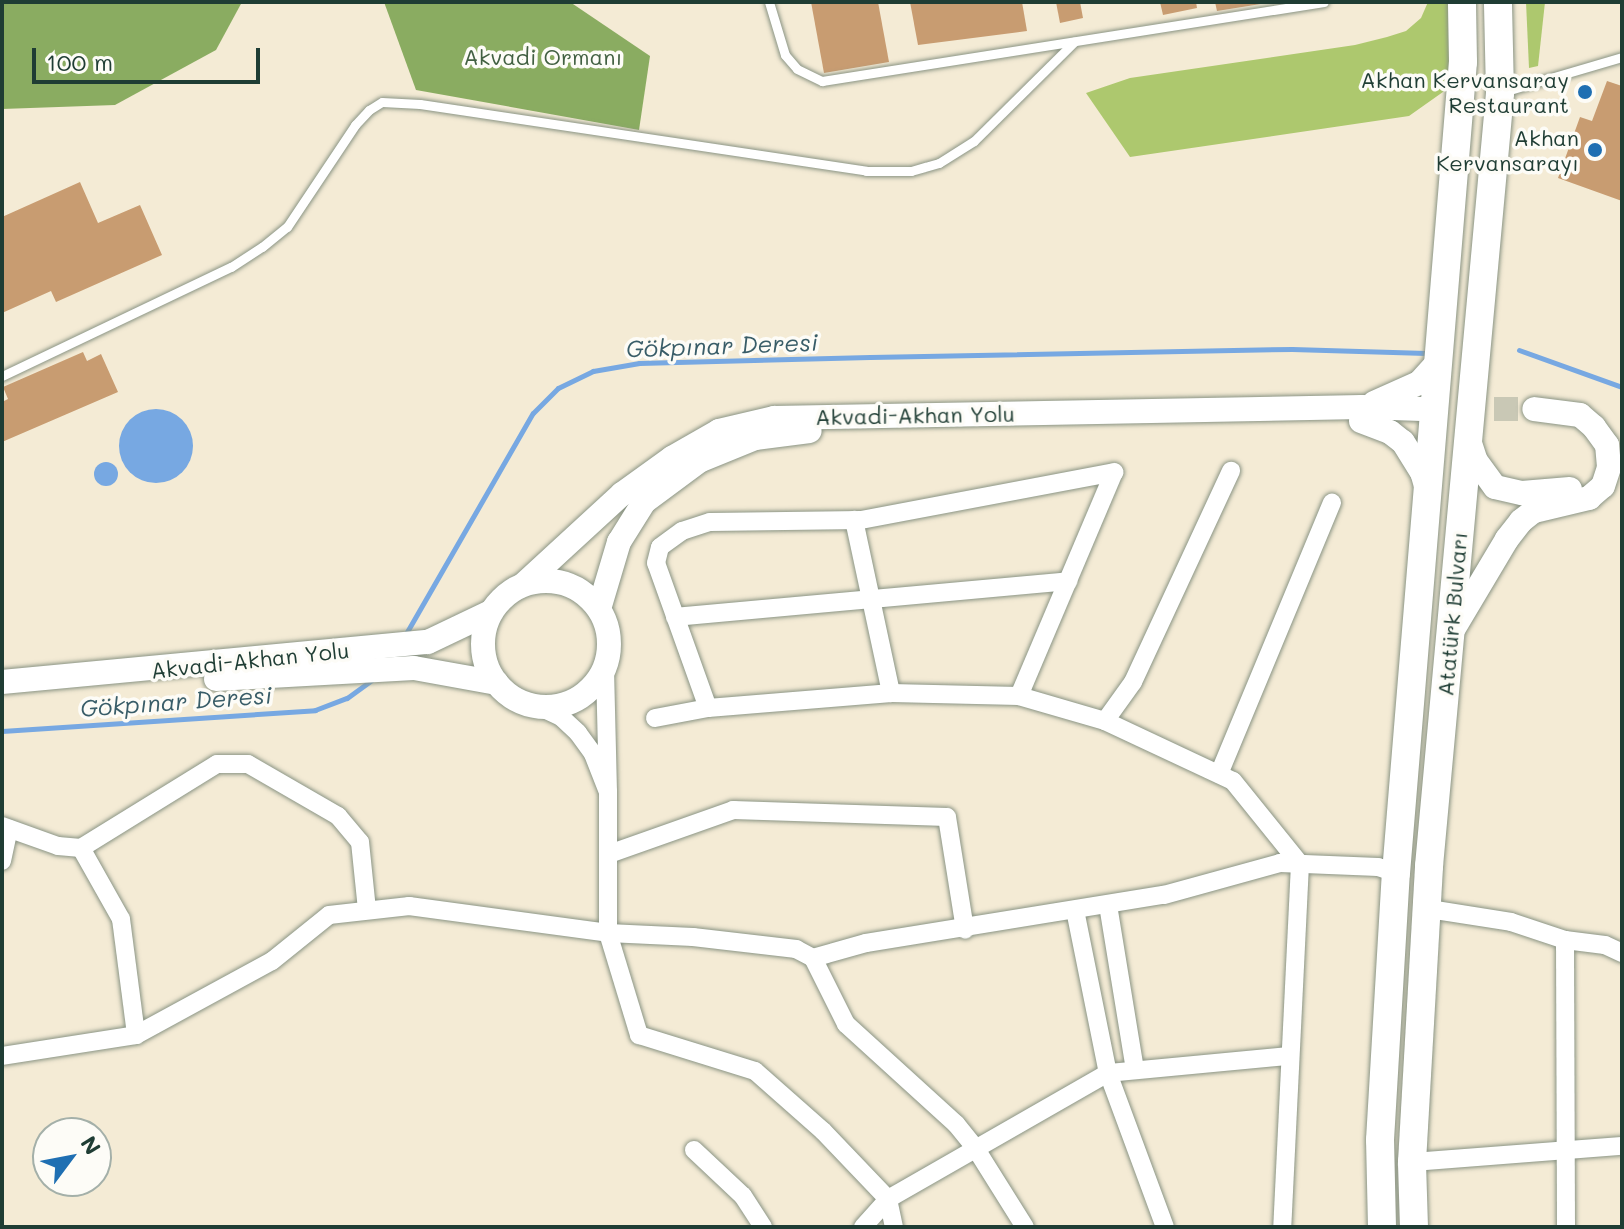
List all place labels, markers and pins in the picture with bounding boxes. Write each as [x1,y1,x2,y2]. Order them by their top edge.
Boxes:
place label: Akhan Kervansaray Restaurant [1361,66,1569,118]
marker: Akhan Kervansaray Restaurant [1576,83,1594,101]
place label: Akhan Kervansarayı [1436,124,1579,176]
marker: Akhan Kervansarayı [1586,141,1604,159]

